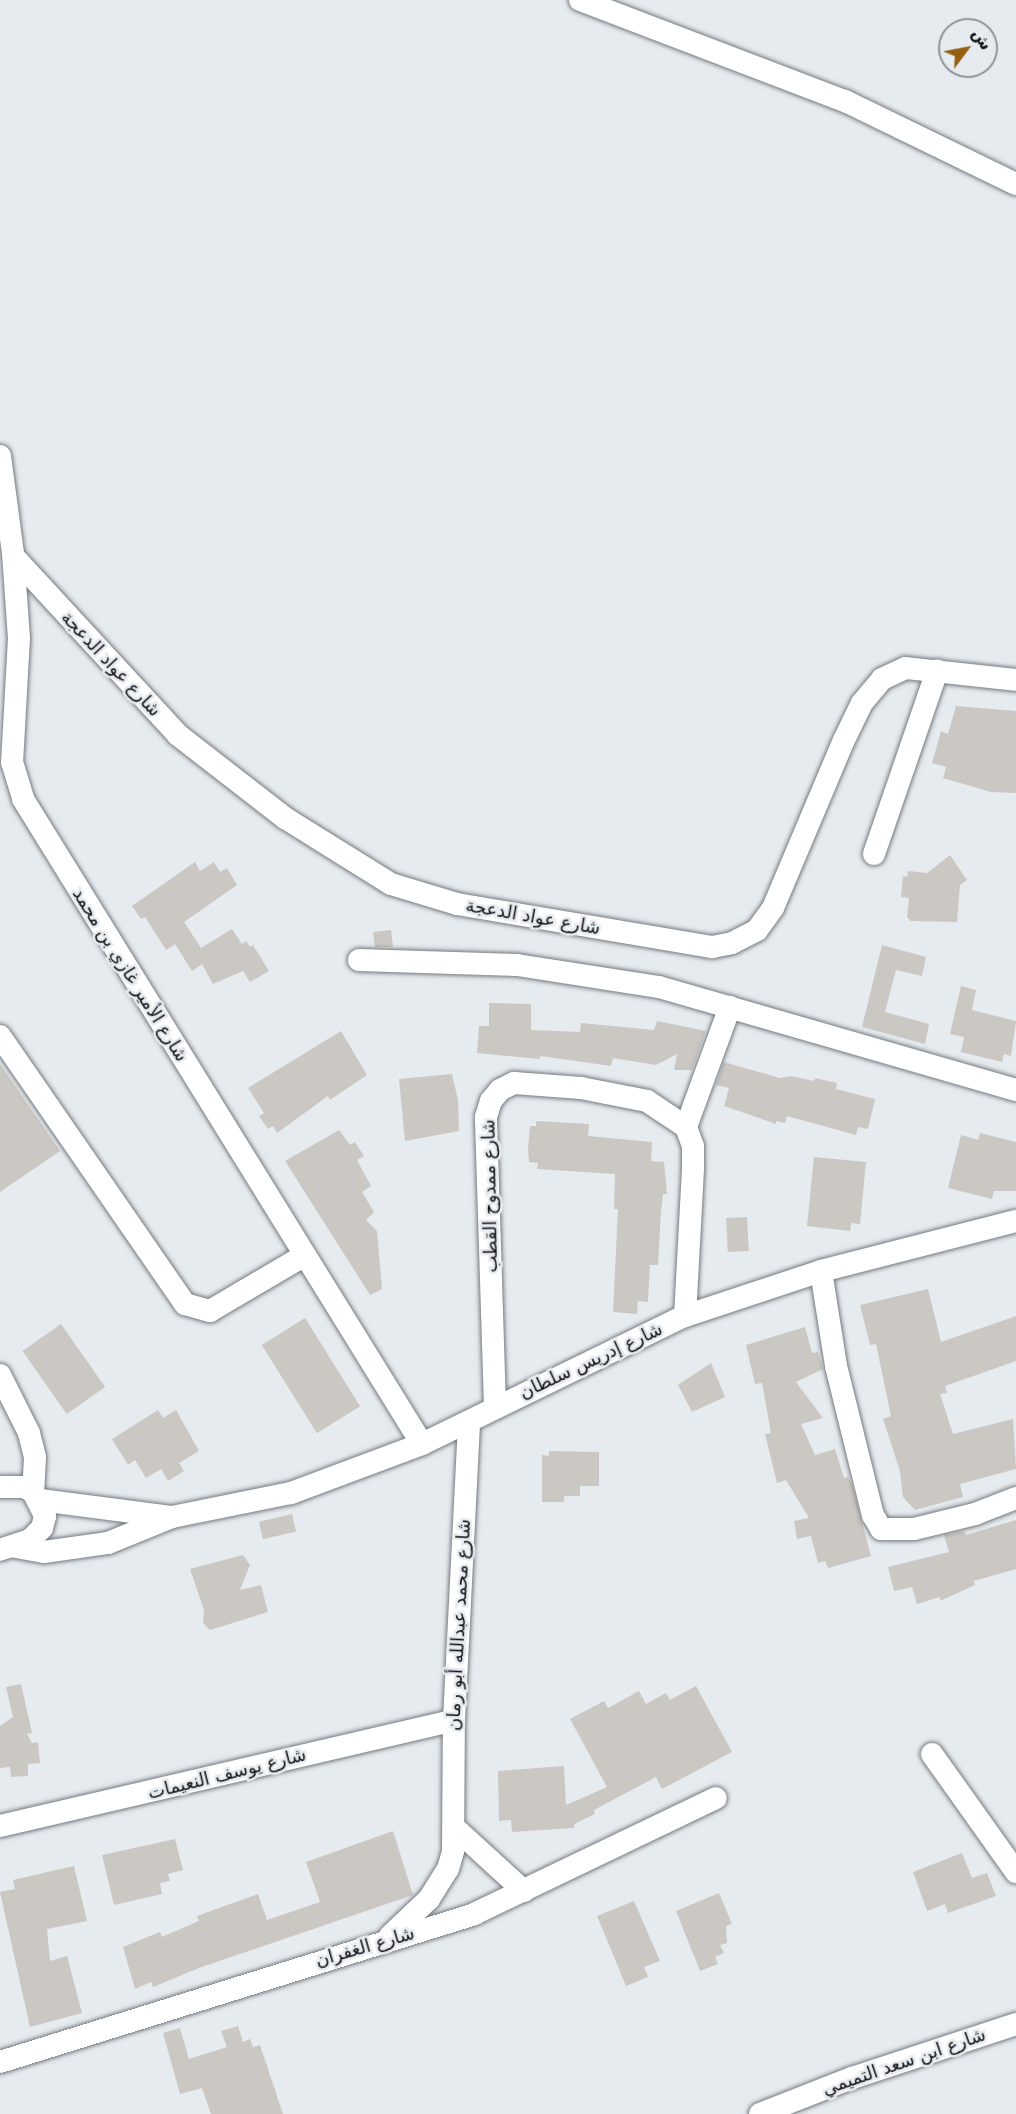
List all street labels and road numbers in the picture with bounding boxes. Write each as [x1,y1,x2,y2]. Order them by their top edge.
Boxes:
street label: شارع عواد الدعجة [57,607,165,721]
street label: شارع الأمير غازي بن محمد [68,884,192,1066]
street label: شارع عواد الدعجة [464,895,602,939]
street label: شارع ممدوح القطب [478,1119,502,1273]
street label: شارع إدريس سلطان [516,1318,666,1404]
street label: شارع محمد عبدالله أبو رمان [443,1519,475,1731]
street label: شارع يوسف النعيمات [146,1744,308,1804]
street label: شارع الغفران [313,1923,417,1971]
street label: شارع ابن سعد التميمي [820,2024,988,2100]

